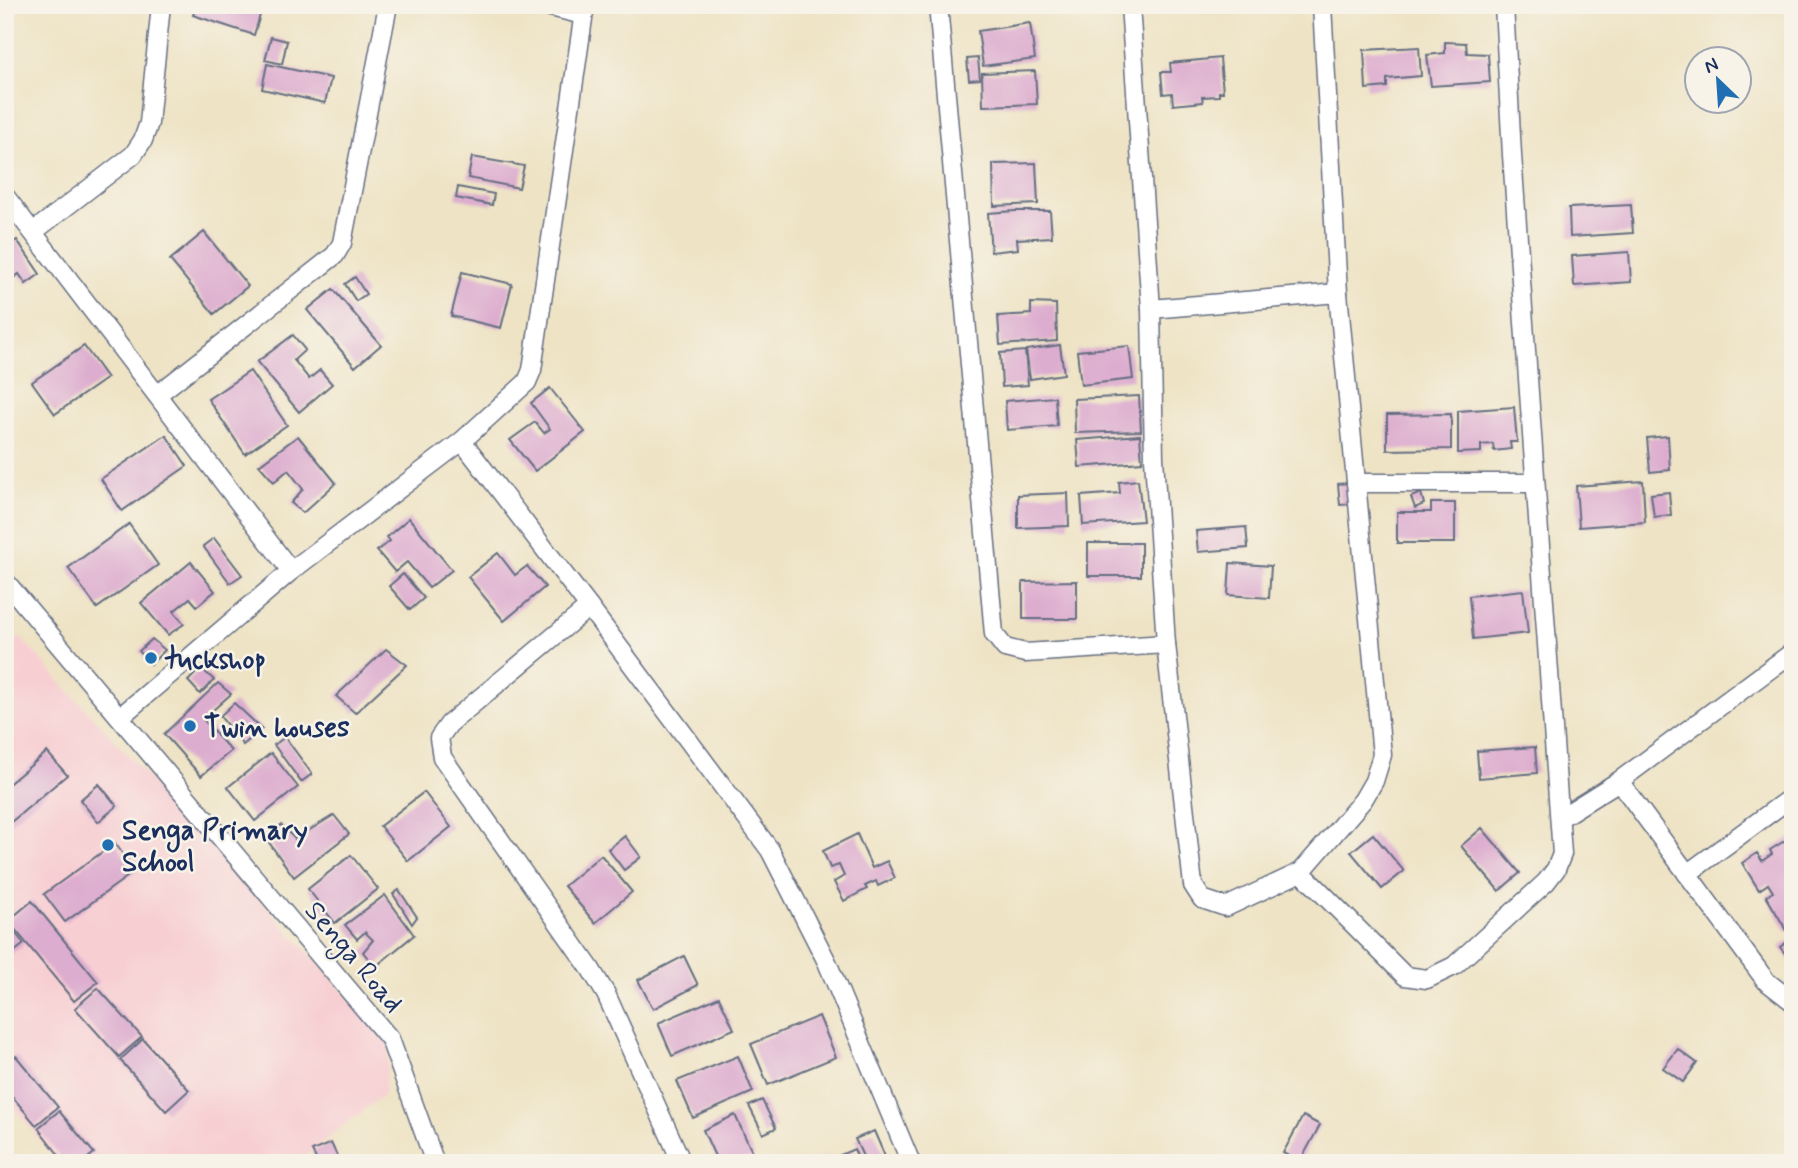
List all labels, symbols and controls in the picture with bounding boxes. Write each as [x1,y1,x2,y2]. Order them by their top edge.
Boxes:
north arrow [1682,46,1752,116]
text: N [1700,52,1722,80]
place label: tuckshop [164,642,266,679]
marker: tuckshop [143,650,159,666]
place label: Twin houses [204,710,350,747]
marker: Twin houses [182,718,198,734]
place label: Senga Primary School [122,813,308,882]
marker: Senga Primary School [100,837,116,853]
street label: Senga Road [294,894,411,1023]

